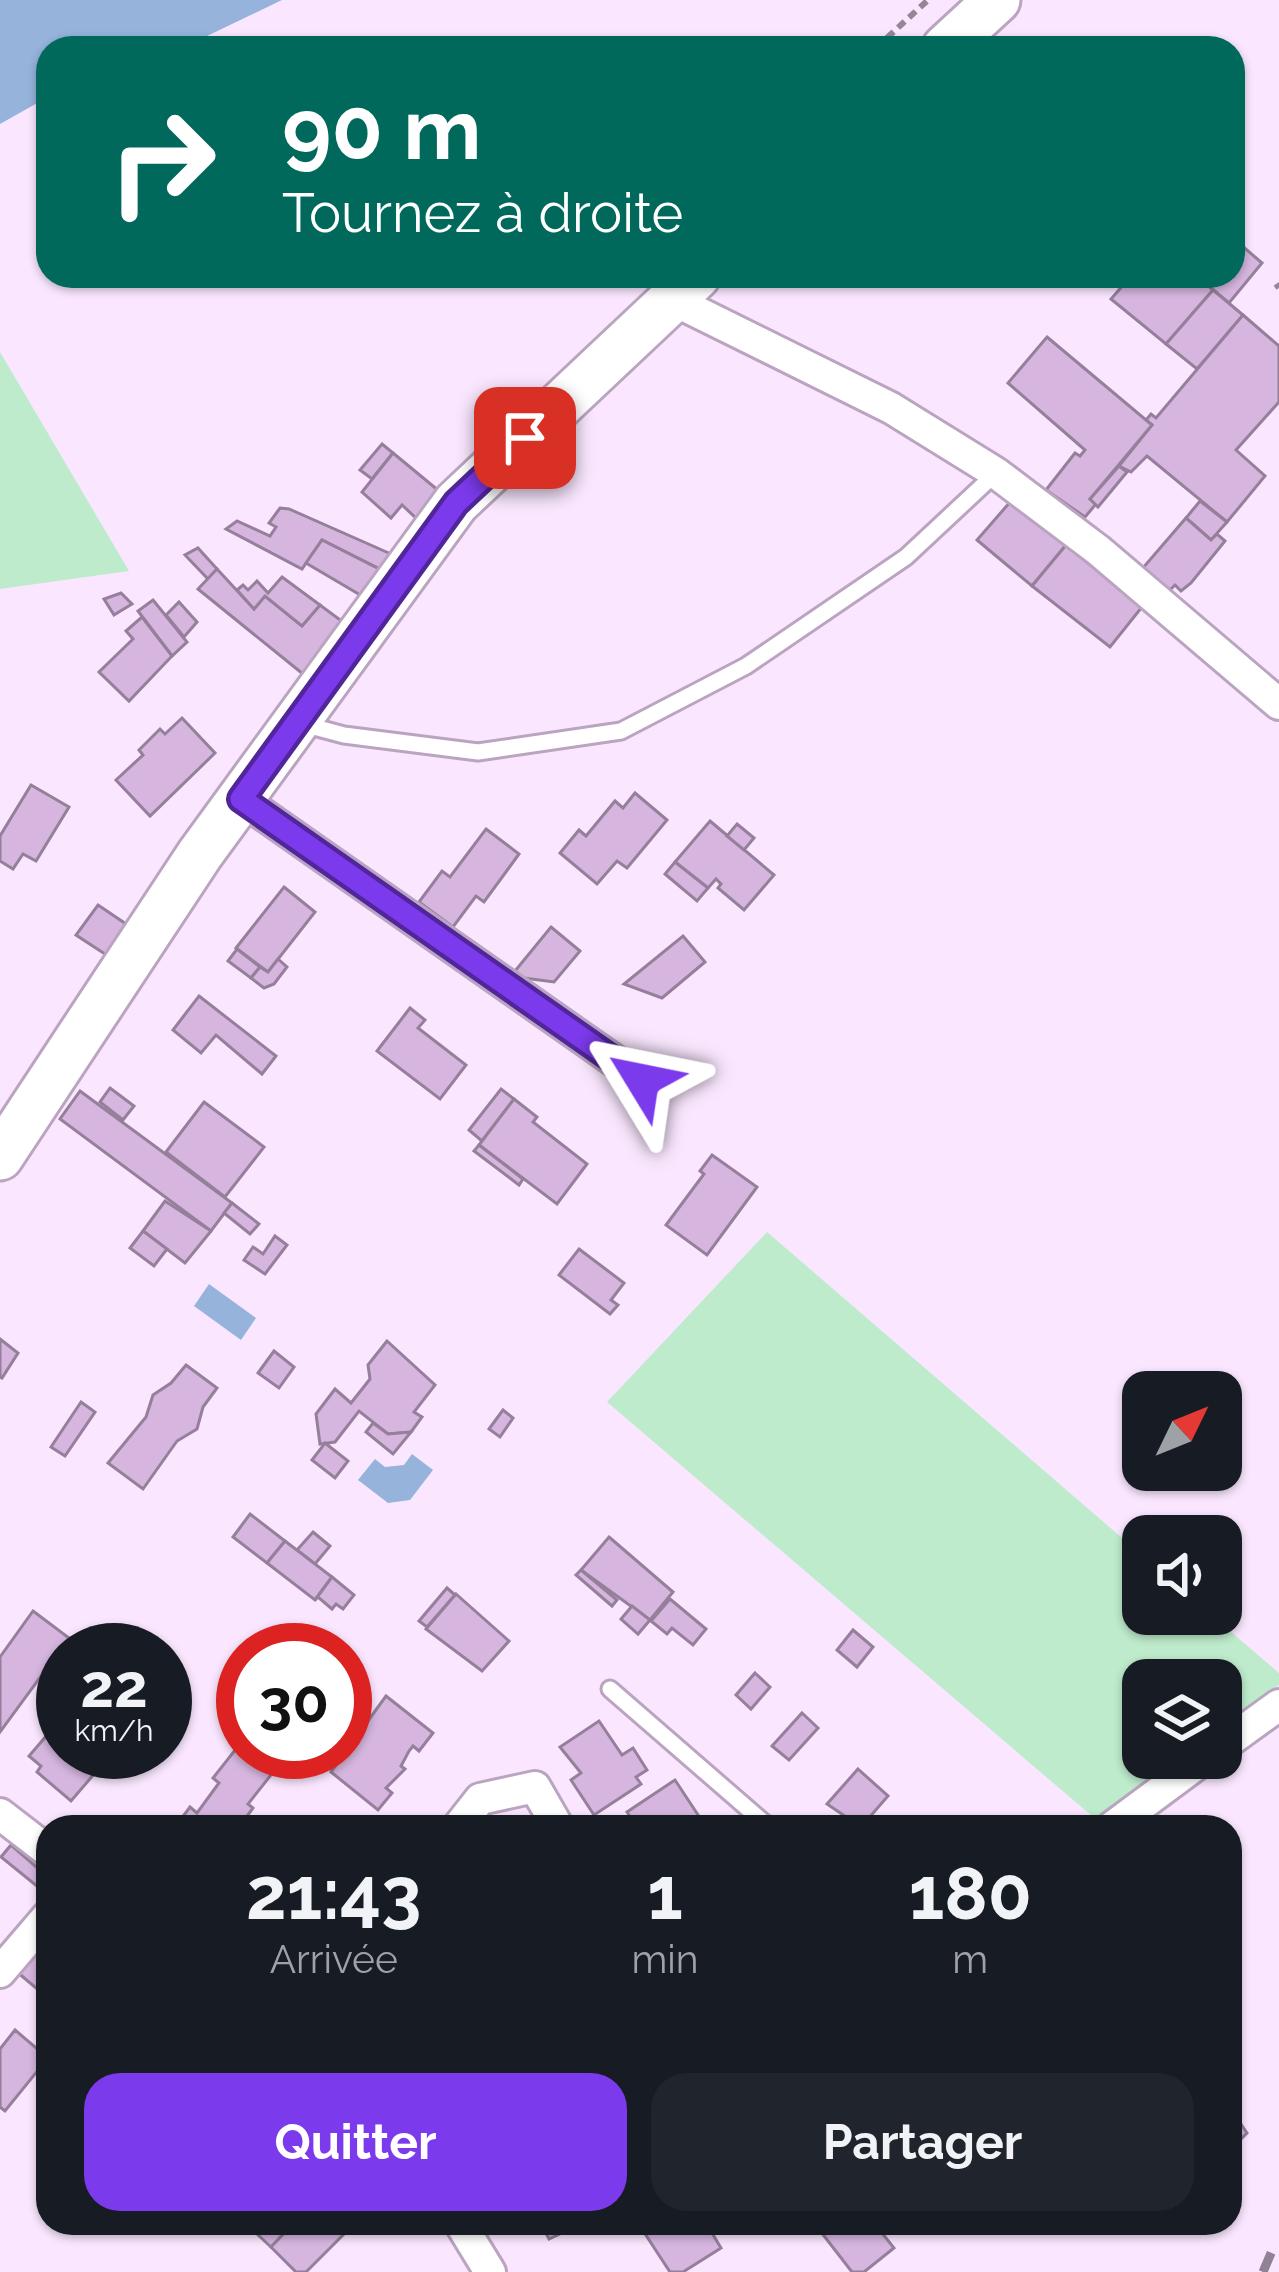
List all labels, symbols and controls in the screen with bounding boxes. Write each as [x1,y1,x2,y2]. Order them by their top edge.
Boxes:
text: 90 m [282,80,481,179]
icon: right [84,84,240,240]
text: Tournez à droite [282,181,683,245]
pin [474,387,576,489]
icon: arrive [492,405,558,471]
position arrow [579,1017,705,1143]
north arrow [1122,1371,1242,1491]
map controls [1122,1371,1242,1779]
button: sound [1122,1515,1242,1635]
speed limit sign: 30 [216,1623,372,1779]
text: 22 [80,1651,148,1721]
button: layers [1122,1659,1242,1779]
text: km/h [74,1713,154,1748]
text: 21:43 [246,1851,421,1936]
text: 1 [647,1851,683,1936]
text: 180 [909,1851,1032,1936]
text: Arrivée [270,1936,398,1982]
text: min [631,1936,699,1982]
text: m [952,1936,988,1982]
button: Quitter [84,2073,627,2211]
button: Partager [651,2073,1194,2211]

